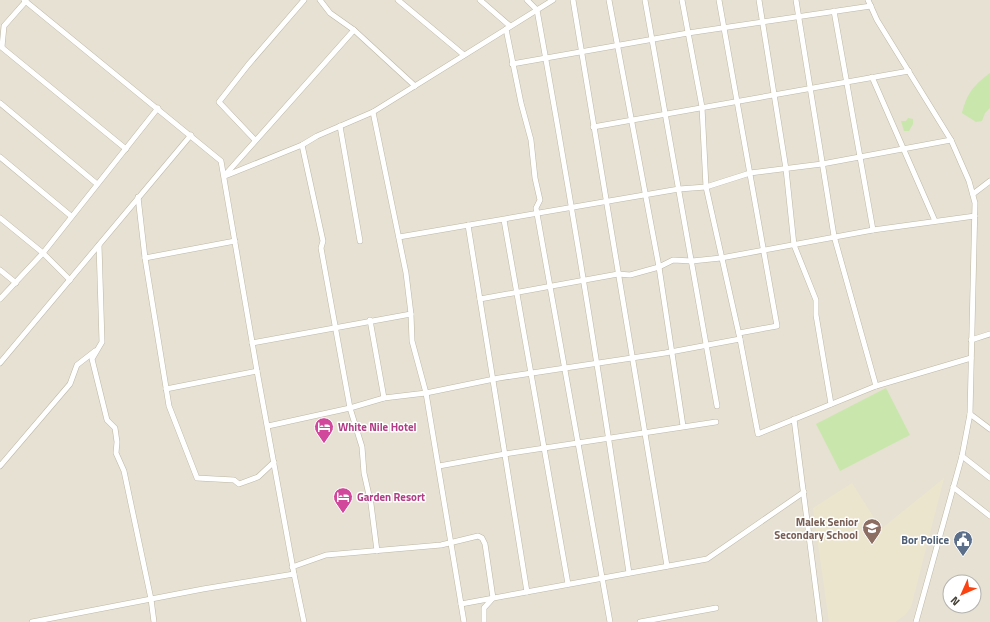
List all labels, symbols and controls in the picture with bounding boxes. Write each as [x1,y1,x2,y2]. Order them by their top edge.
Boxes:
hotel icon: White Nile Hotel [313,416,335,444]
place label: White Nile Hotel [338,419,416,435]
hotel icon: Garden Resort [332,486,354,514]
place label: Garden Resort [357,489,425,505]
place label: Malek Senior Secondary School [774,514,858,543]
school or university icon: Malek Senior Secondary School [861,517,883,545]
public building icon: Bor Police [952,529,974,557]
place label: Bor Police [901,532,949,548]
north arrow [942,574,982,614]
text: N [947,593,963,609]

